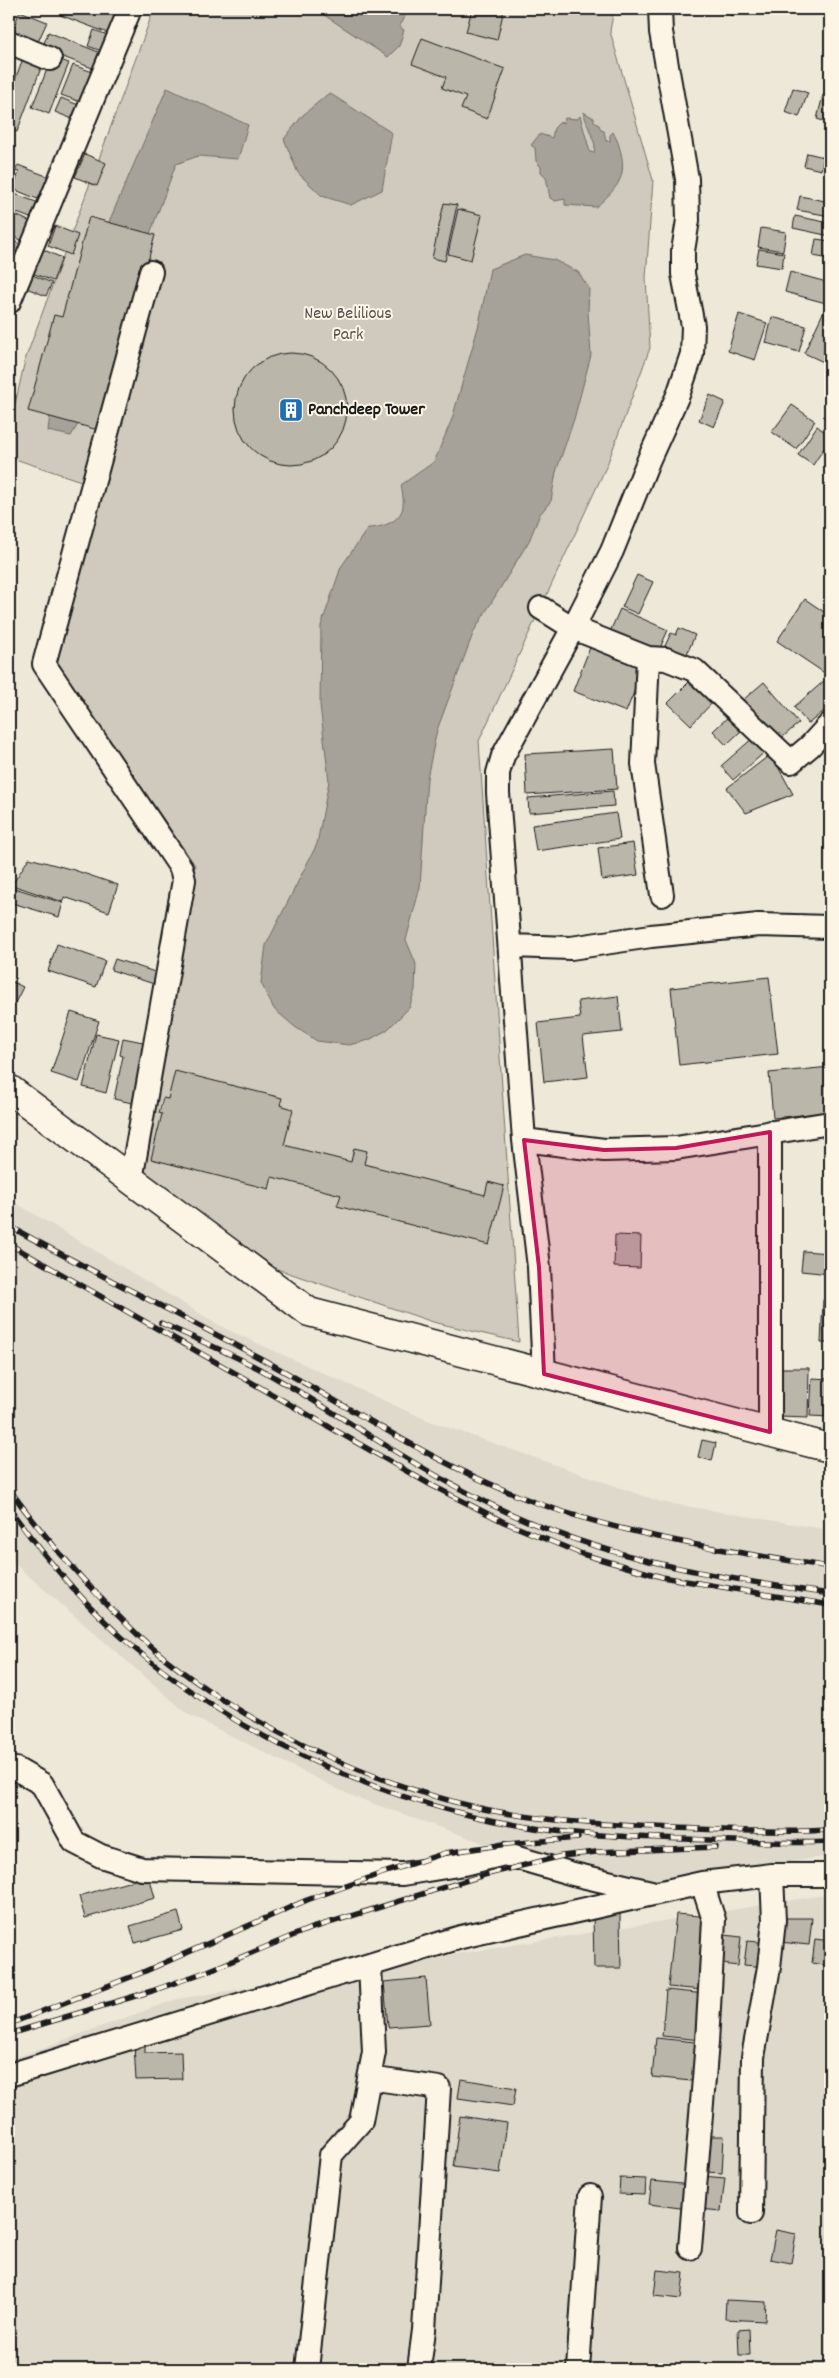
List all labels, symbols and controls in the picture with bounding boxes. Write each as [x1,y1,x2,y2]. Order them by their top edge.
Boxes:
park label: New Belilious Park [304,302,392,348]
building icon: Panchdeep Tower [278,397,304,423]
place label: Panchdeep Tower [308,398,425,423]

